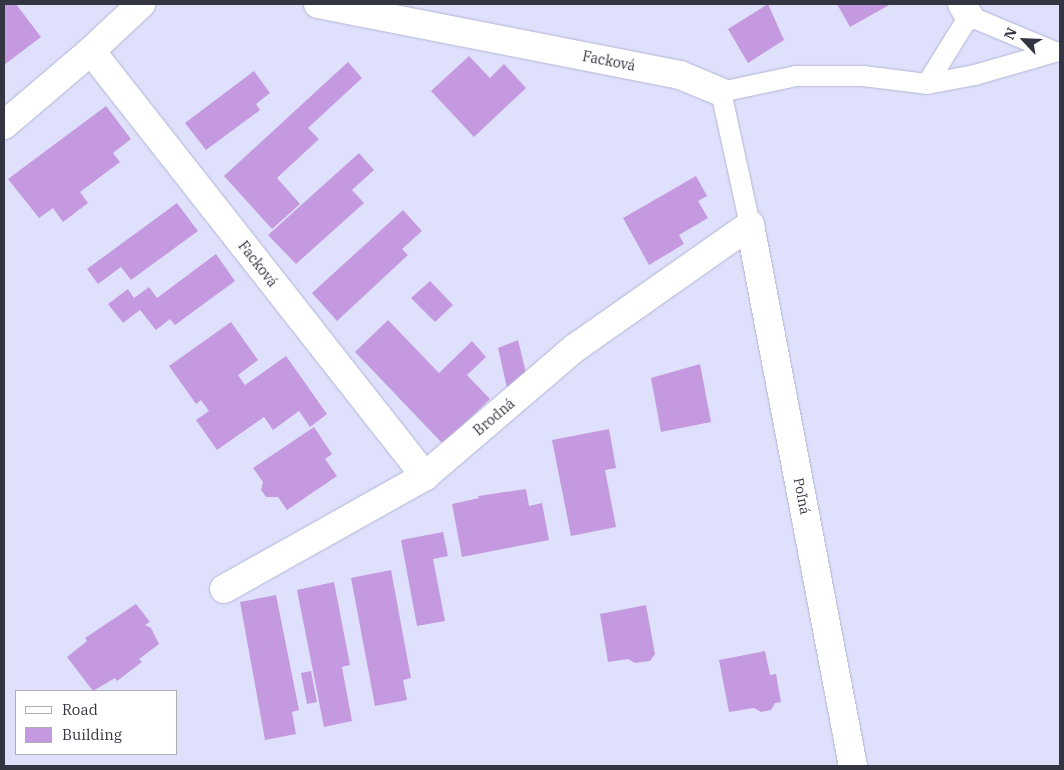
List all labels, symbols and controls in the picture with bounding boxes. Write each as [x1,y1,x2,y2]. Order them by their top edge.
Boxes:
north arrow [999,15,1049,65]
text: N [1000,25,1021,42]
street label: Facková [581,48,637,74]
street label: Facková [235,238,281,290]
street label: Brodná [470,395,518,439]
street label: Poľná [790,476,814,516]
legend [15,690,178,755]
text: Road [62,700,98,719]
text: Building [62,725,122,744]

